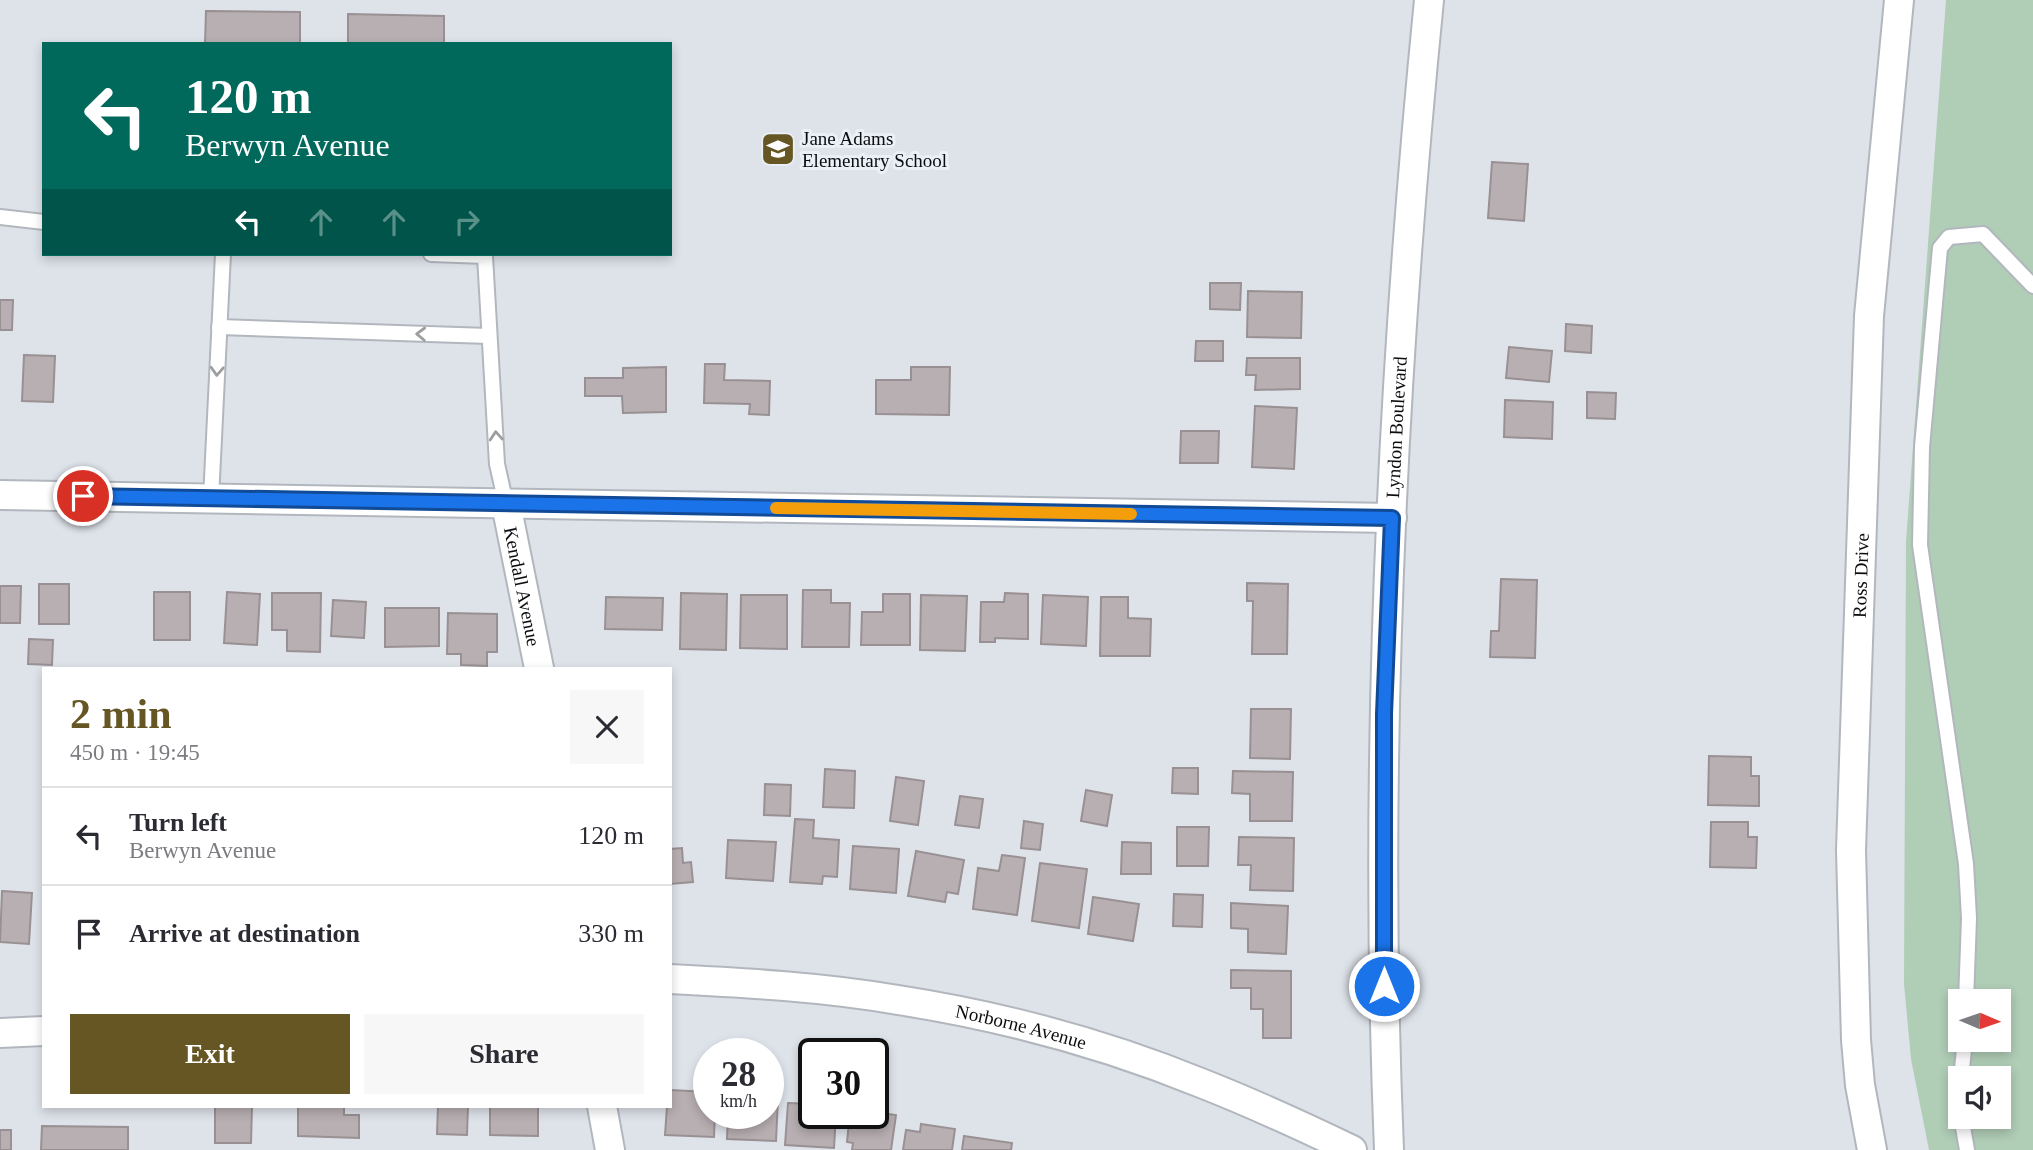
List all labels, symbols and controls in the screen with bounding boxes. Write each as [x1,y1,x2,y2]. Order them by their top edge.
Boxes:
text: 120 m [185,69,312,124]
icon: left [70,70,161,161]
text: Berwyn Avenue [185,127,390,163]
place label: Jane Adams Elementary School [802,128,947,171]
school or university icon: Jane Adams Elementary School [759,130,797,168]
icon: left [229,203,267,241]
icon: ahead [302,203,340,241]
icon: ahead [375,203,413,241]
icon: right [448,203,486,241]
one-way arrow [415,326,426,341]
street label: Lyndon Boulevard [1382,355,1411,499]
one-way arrow [210,366,225,377]
one-way arrow [488,431,503,442]
pin [53,466,113,526]
icon: arrive [64,477,102,515]
street label: Kendall Avenue [500,525,544,648]
street label: Ross Drive [1849,533,1873,618]
button: close [570,690,644,764]
text: 2 min [70,691,172,737]
text: 450 m · 19:45 [70,740,200,765]
text: Turn left [129,808,227,837]
icon: left [70,817,108,855]
text: 120 m [578,821,644,850]
text: Berwyn Avenue [129,838,276,863]
icon: arrive [70,915,108,953]
text: Arrive at destination [129,919,360,948]
text: 330 m [578,919,644,948]
position arrow [1347,949,1421,1023]
north arrow [1948,989,2011,1052]
map controls [1948,989,2011,1129]
street label: Norborne Avenue [954,1000,1089,1053]
button: Exit [70,1014,350,1094]
button: Share [364,1014,644,1094]
speed limit sign: 30 [798,1038,889,1129]
text: 28 [721,1055,756,1094]
button: sound [1948,1066,2011,1129]
text: km/h [720,1091,757,1111]

